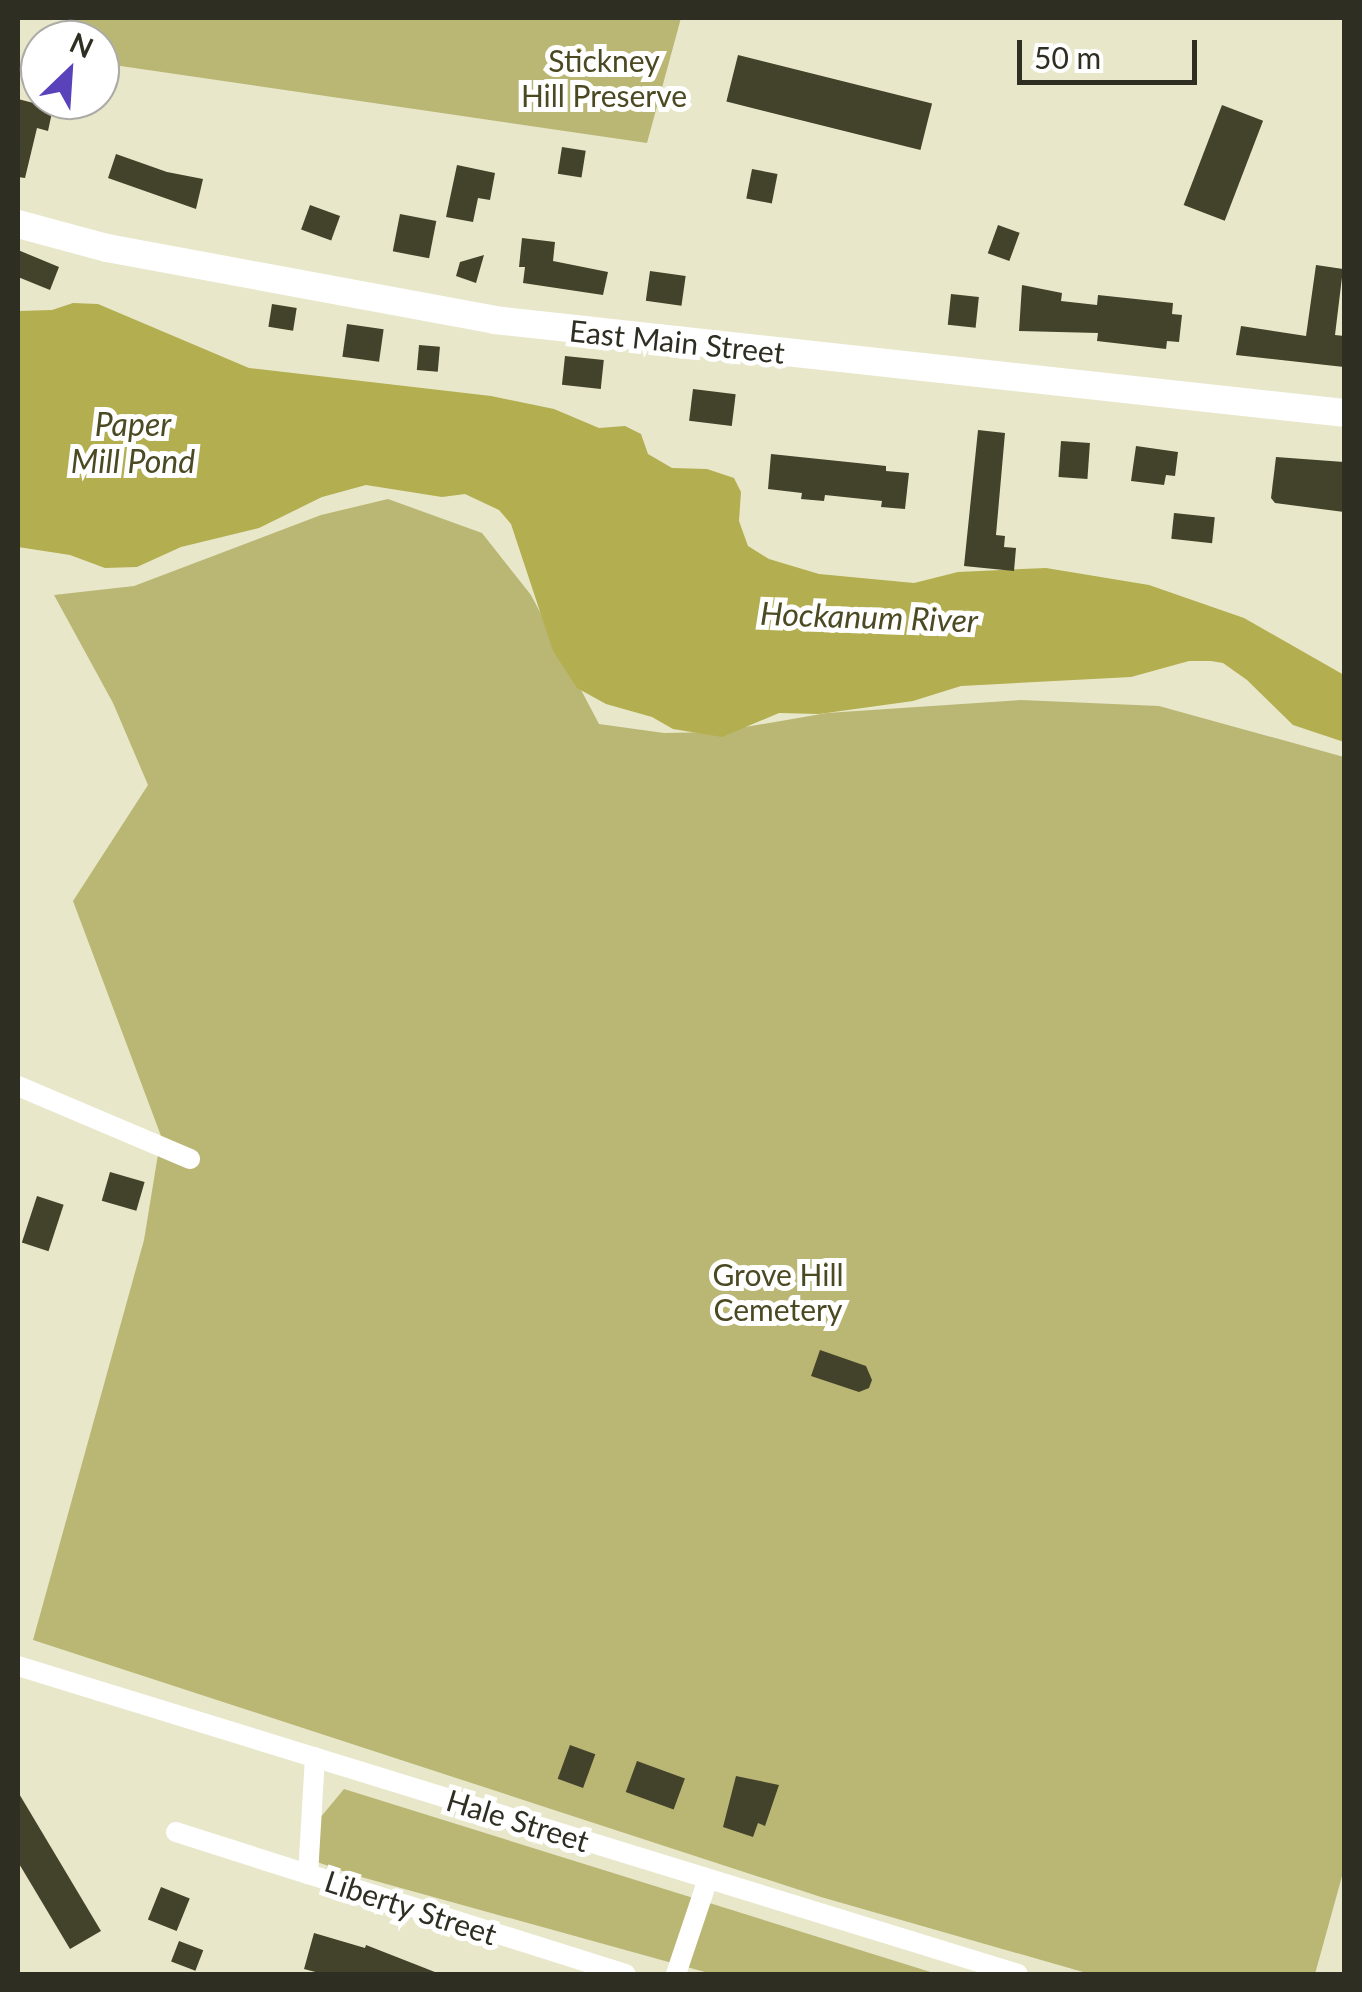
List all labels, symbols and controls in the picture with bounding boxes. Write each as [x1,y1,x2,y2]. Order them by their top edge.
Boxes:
north arrow [20,20,120,120]
scale bar [1022,20,1202,82]
text: N [65,25,99,65]
text: 50 m [1034,39,1101,75]
park label: Stickney Hill Preserve [521,42,687,112]
street label: East Main Street [568,312,786,370]
water label: Paper Mill Pond [71,406,195,481]
water label: Hockanum River [760,594,978,640]
park label: Grove Hill Cemetery [712,1256,844,1326]
street label: Hale Street [442,1781,594,1859]
street label: Liberty Street [320,1862,502,1952]

